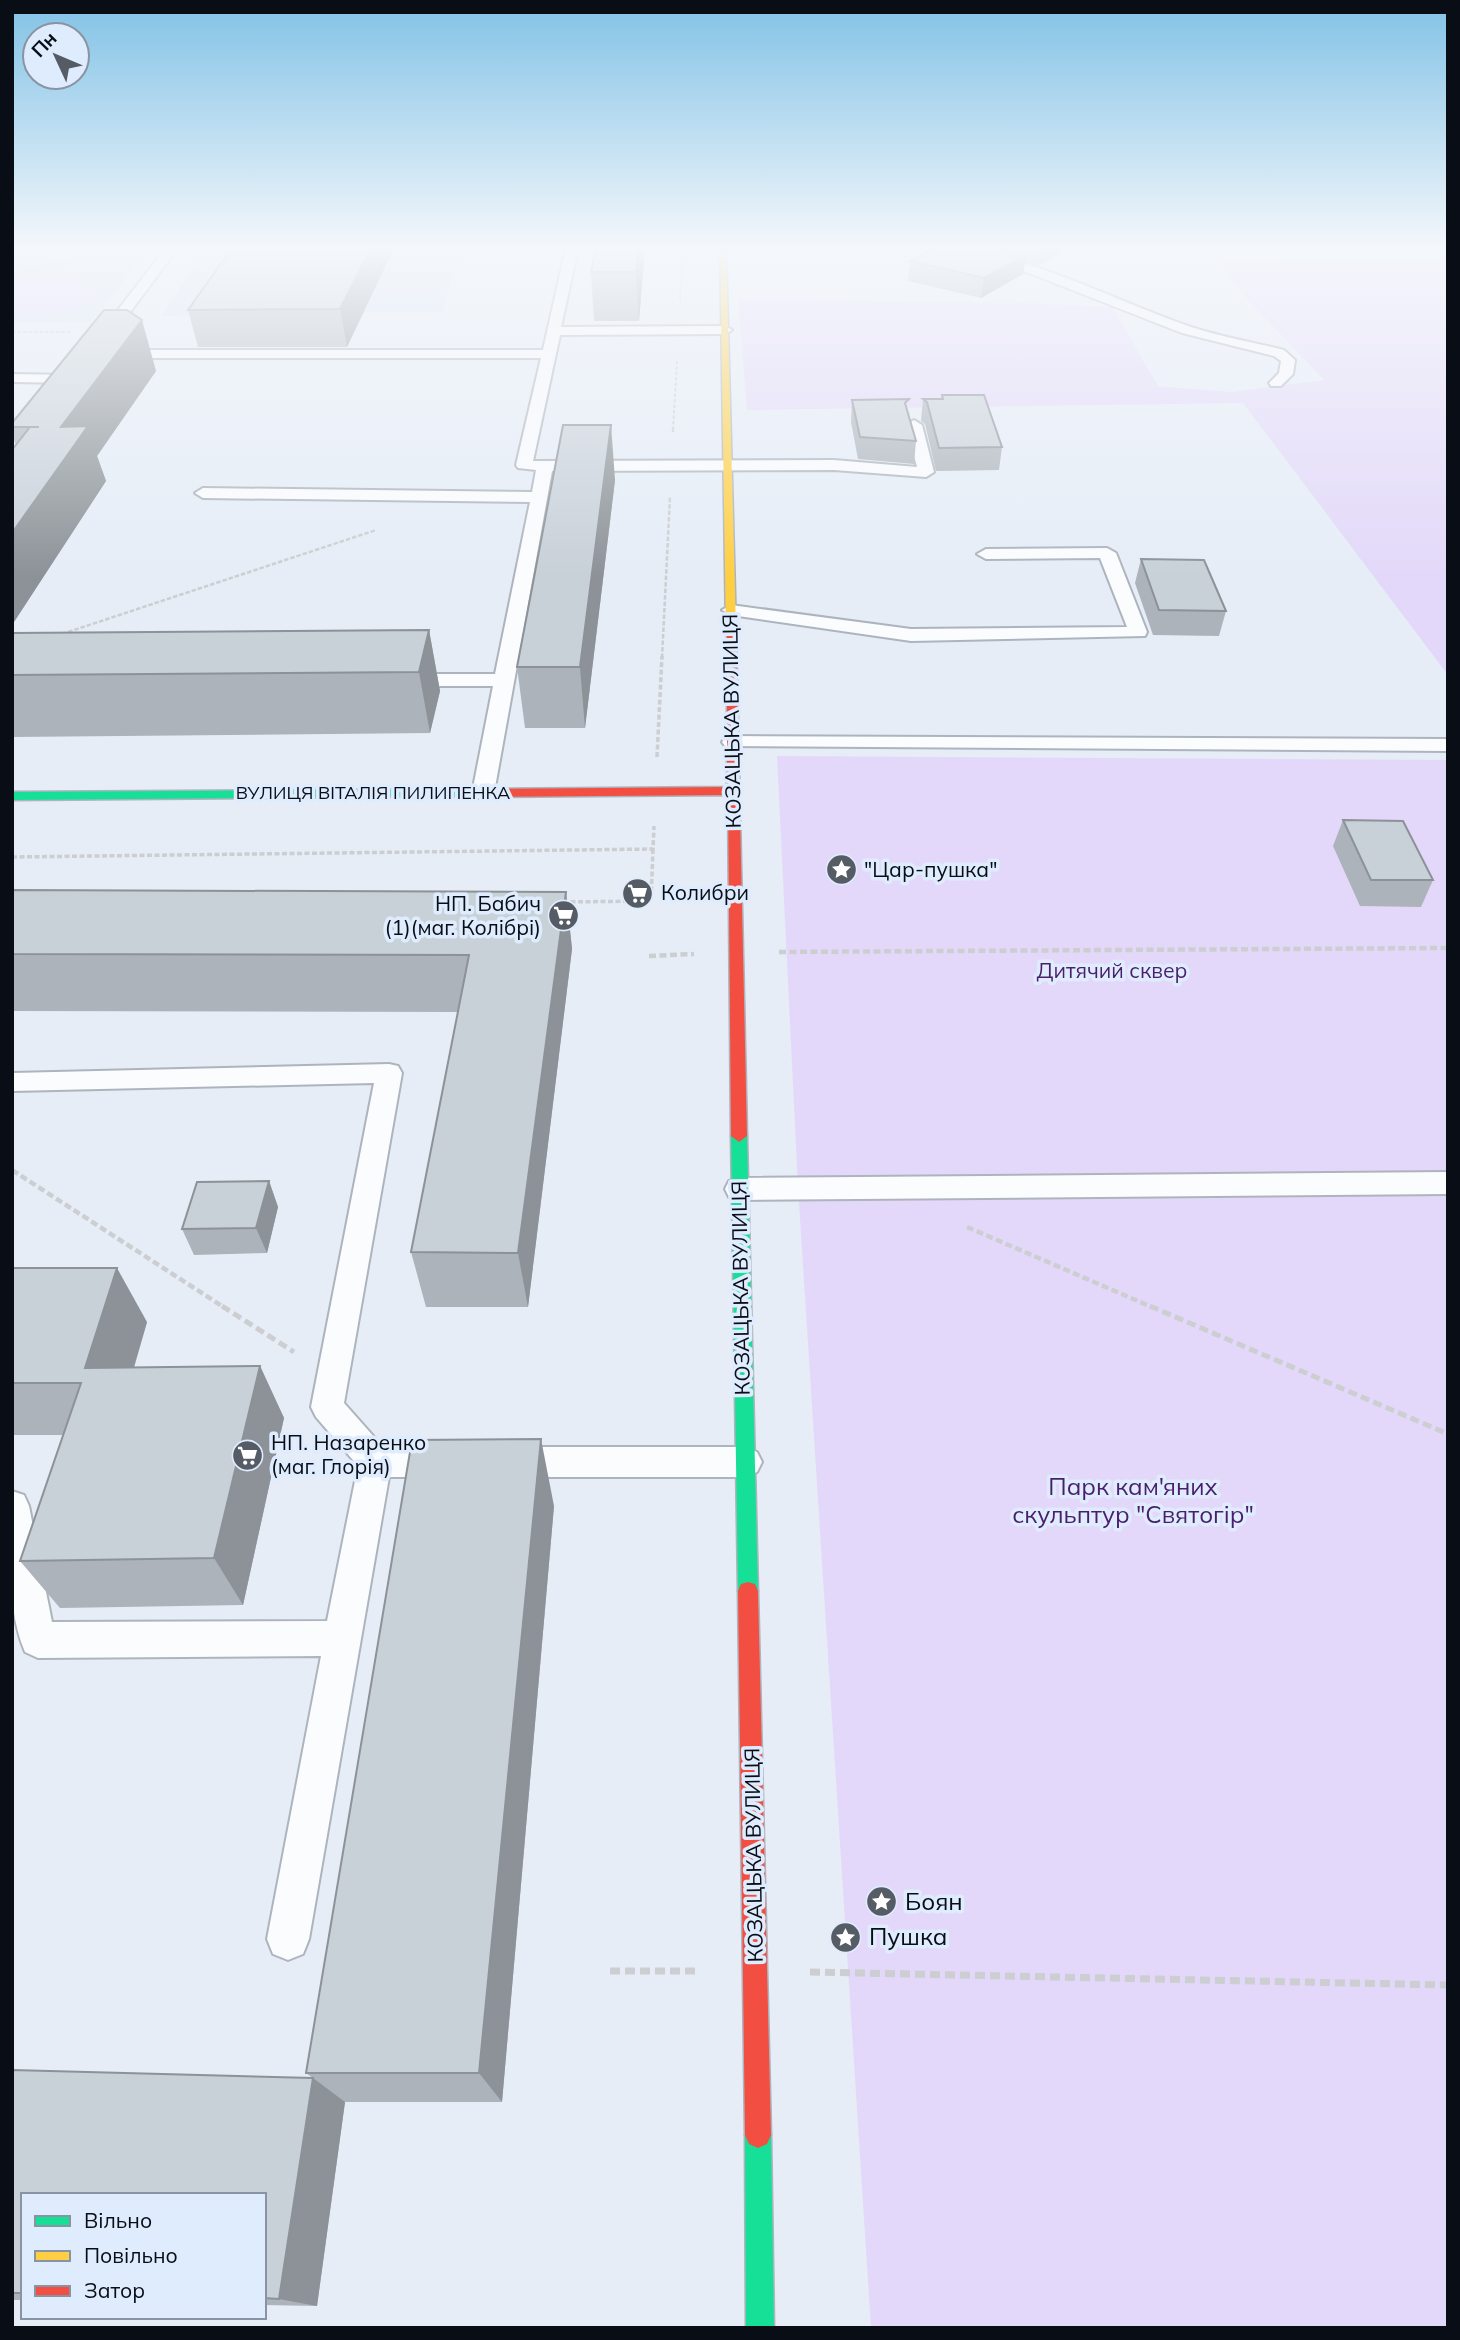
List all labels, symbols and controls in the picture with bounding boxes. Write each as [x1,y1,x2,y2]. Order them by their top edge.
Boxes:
north arrow [21,21,91,91]
text: Пн [26,26,62,62]
street label: КОЗАЦЬКА ВУЛИЦЯ [716,613,746,829]
street label: ВУЛИЦЯ ВІТАЛІЯ ПИЛИПЕНКА [236,781,510,804]
place icon: "Цар-пушка" [824,853,858,887]
place label: "Цар-пушка" [864,856,997,882]
supermarket icon: Колибри [621,876,655,910]
place label: Колибри [661,879,749,905]
place label: НП. Бабич (1)(маг. Колібрі) [385,890,541,940]
supermarket icon: НП. Бабич (1)(маг. Колібрі) [547,899,581,933]
park label: Дитячий сквер [1037,957,1187,983]
street label: КОЗАЦЬКА ВУЛИЦЯ [725,1180,755,1396]
place label: НП. Назаренко (маг. Глорія) [271,1429,426,1479]
supermarket icon: НП. Назаренко (маг. Глорія) [231,1438,265,1472]
park label: Парк кам'яних скульптур "Святогір" [1012,1471,1254,1529]
street label: КОЗАЦЬКА ВУЛИЦЯ [738,1747,768,1963]
place icon: Боян [865,1885,899,1919]
place label: Боян [905,1886,963,1916]
place icon: Пушка [829,1920,863,1954]
place label: Пушка [869,1921,948,1951]
legend [21,2193,266,2319]
text: Вільно [84,2207,152,2233]
text: Повільно [84,2242,178,2268]
text: Затор [84,2277,145,2303]

